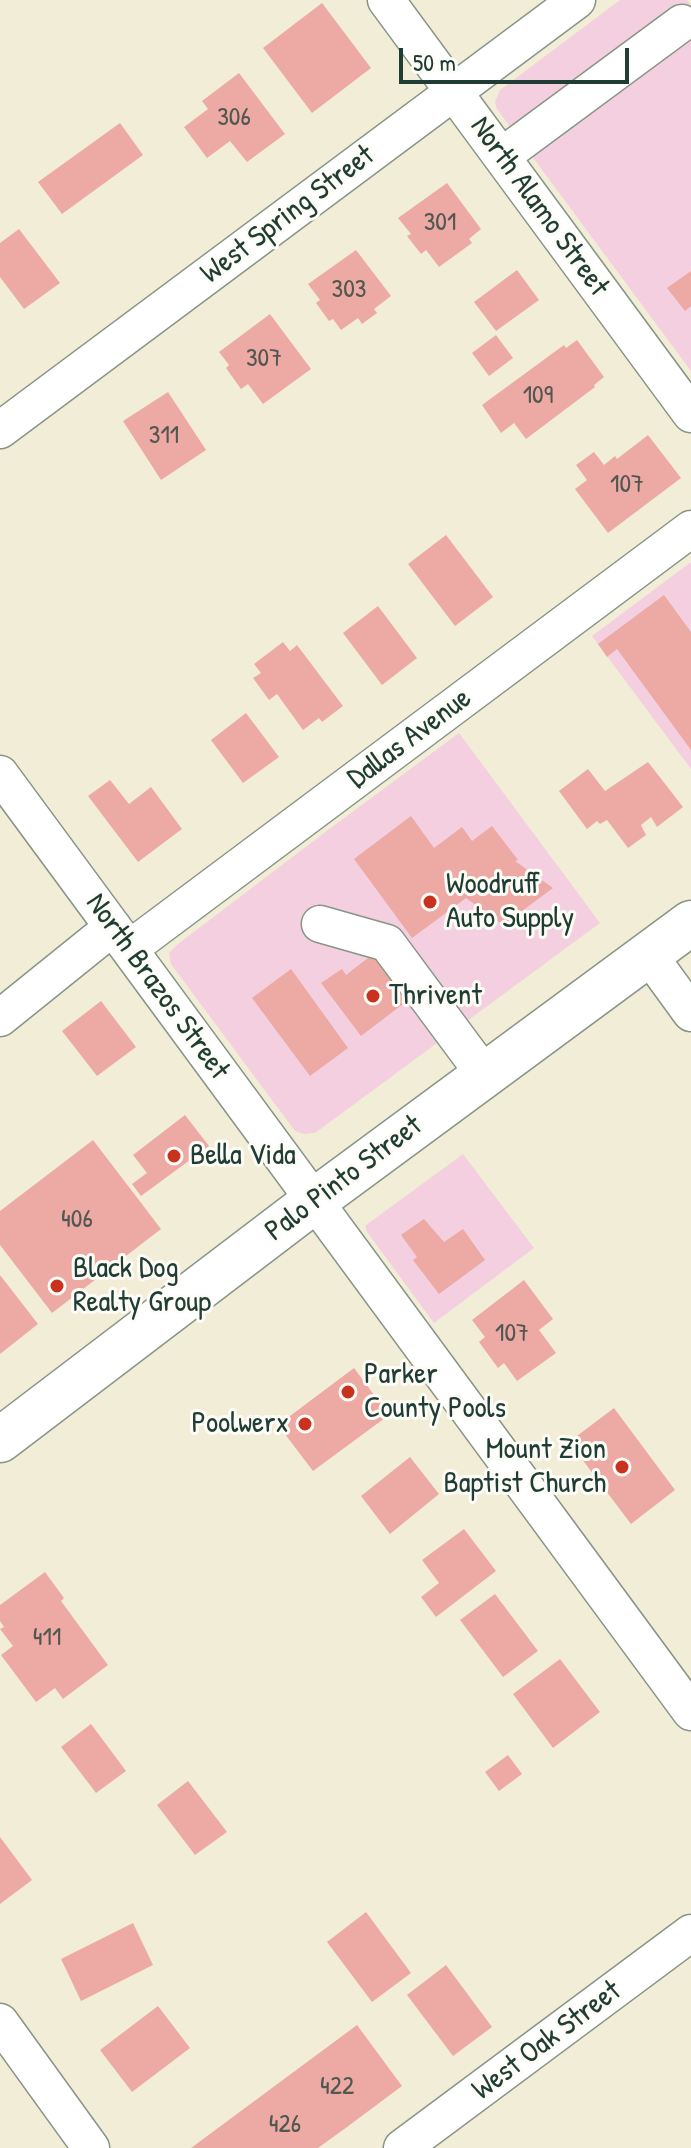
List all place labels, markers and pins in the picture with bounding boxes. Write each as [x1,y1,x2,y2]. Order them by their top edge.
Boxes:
place label: Woodruff Auto Supply [446,867,574,938]
marker: Woodruff Auto Supply [421,893,439,911]
place label: Thrivent [389,978,482,1014]
marker: Thrivent [364,987,382,1005]
place label: Bella Vida [190,1138,296,1174]
marker: Bella Vida [165,1147,183,1165]
place label: Black Dog Realty Group [73,1251,211,1322]
marker: Black Dog Realty Group [48,1277,66,1295]
place label: Parker County Pools [364,1357,506,1428]
marker: Parker County Pools [339,1383,357,1401]
place label: Poolwerx [192,1406,289,1442]
marker: Poolwerx [296,1415,314,1433]
place label: Mount Zion Baptist Church [444,1432,606,1502]
marker: Mount Zion Baptist Church [613,1458,631,1476]

